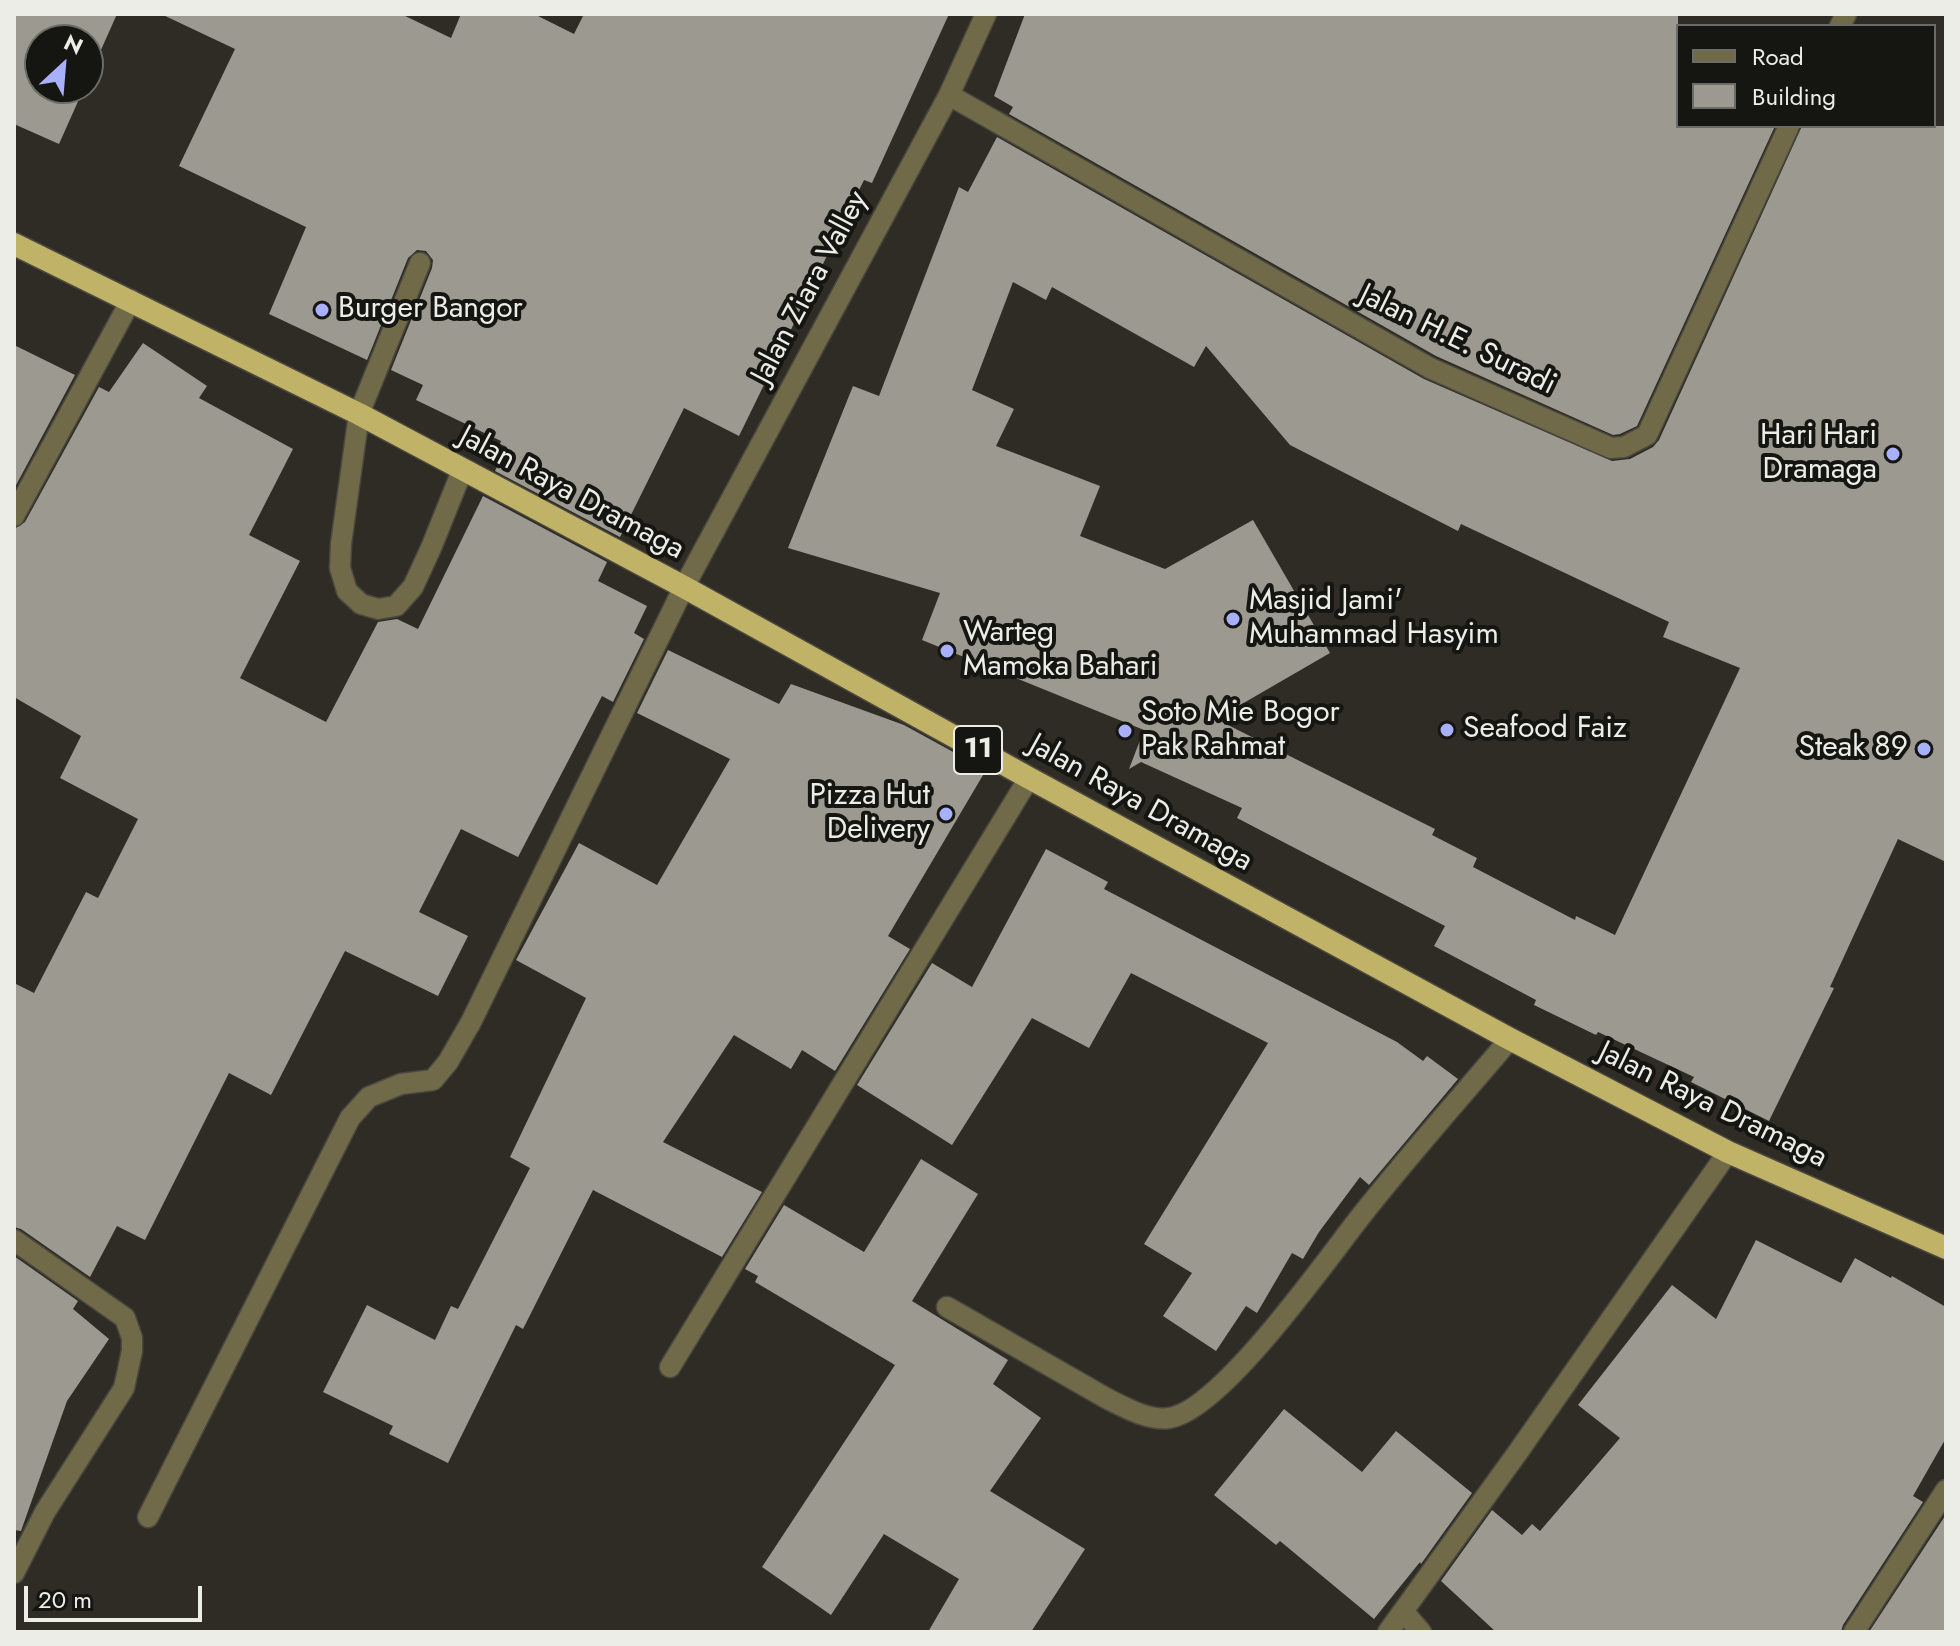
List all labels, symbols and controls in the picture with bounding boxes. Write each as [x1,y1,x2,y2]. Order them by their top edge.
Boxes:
north arrow [24,24,104,104]
legend [1676,24,1936,128]
text: N [59,26,89,62]
text: Road [1752,39,1804,74]
text: Building [1752,79,1836,114]
street label: Jalan Ziara Valley [745,185,877,391]
street label: Jalan H.E. Suradi [1353,278,1561,404]
place label: Burger Bangor [338,292,523,328]
marker: Burger Bangor [313,301,331,319]
street label: Jalan Raya Dramaga [452,419,690,569]
place label: Hari Hari Dramaga [1760,419,1877,490]
marker: Hari Hari Dramaga [1884,445,1902,463]
place label: Masjid Jami' Muhammad Hasyim [1249,584,1499,654]
marker: Masjid Jami' Muhammad Hasyim [1224,610,1242,628]
place label: Warteg Mamoka Bahari [963,616,1158,686]
marker: Warteg Mamoka Bahari [938,642,956,660]
place label: Soto Mie Bogor Pak Rahmat [1141,696,1340,766]
place label: Seafood Faiz [1463,712,1627,748]
marker: Seafood Faiz [1438,721,1456,739]
marker: Soto Mie Bogor Pak Rahmat [1116,722,1134,740]
road number: 11 [954,726,1002,774]
street label: Jalan Raya Dramaga [1022,728,1258,880]
place label: Steak 89 [1799,731,1908,767]
marker: Steak 89 [1915,740,1933,758]
place label: Pizza Hut Delivery [809,779,930,850]
marker: Pizza Hut Delivery [937,805,955,823]
street label: Jalan Raya Dramaga [1592,1035,1832,1177]
scale bar [28,1570,206,1620]
text: 20 m [38,1582,92,1617]

